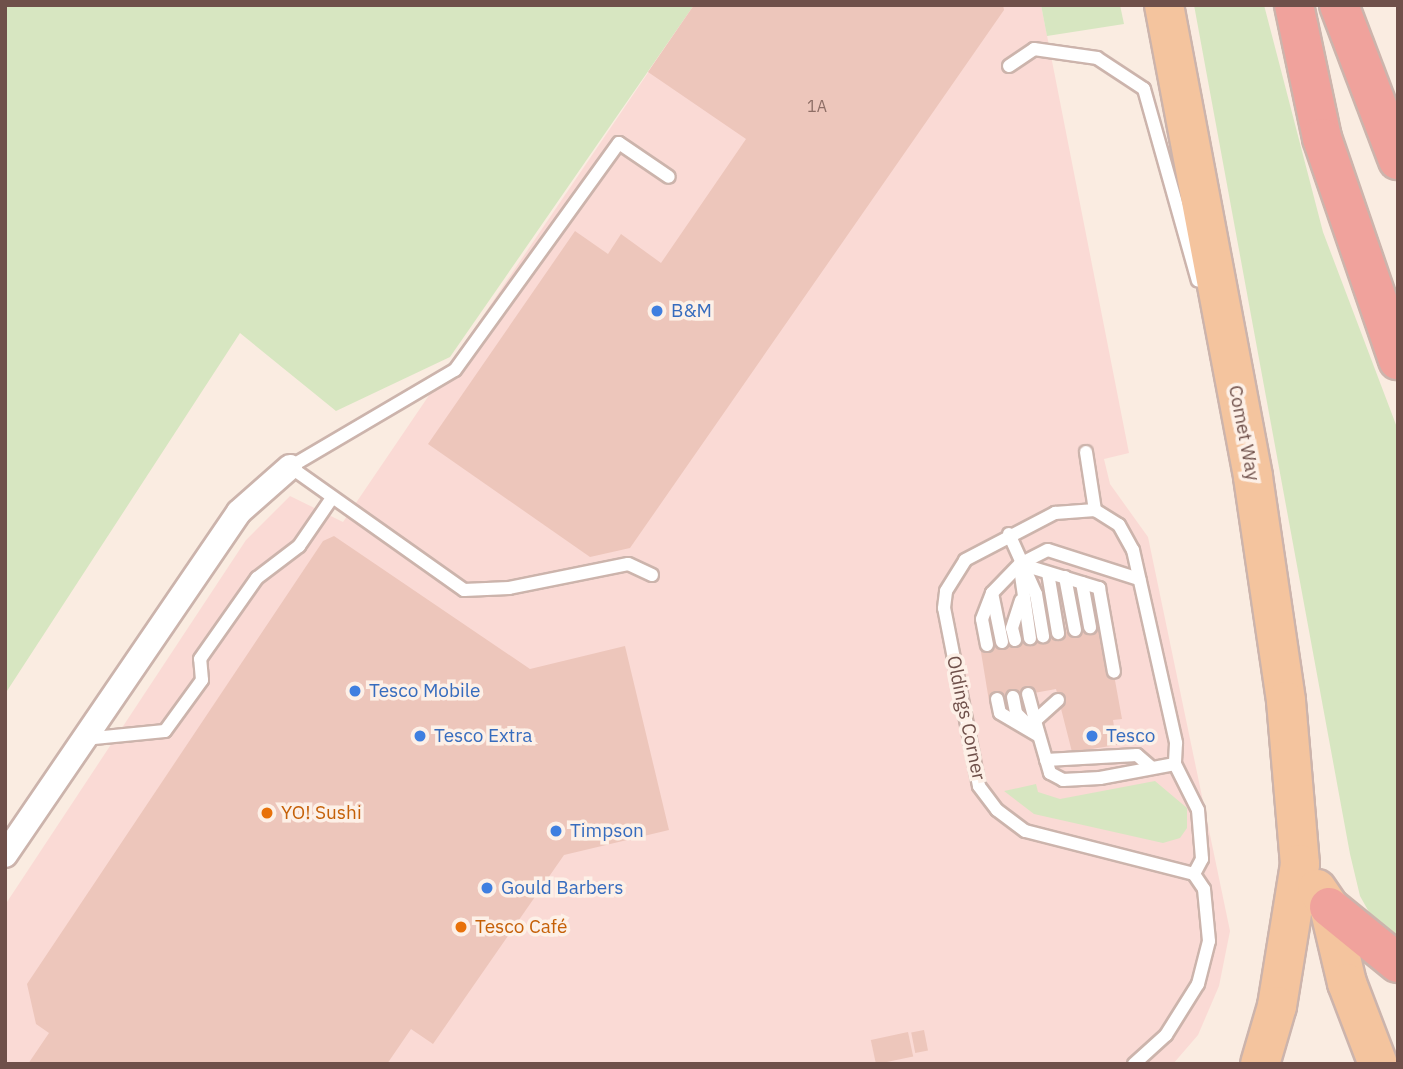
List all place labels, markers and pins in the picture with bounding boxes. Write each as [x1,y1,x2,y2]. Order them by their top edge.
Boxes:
place label: B&M [671,300,712,322]
marker: B&M [649,303,665,319]
place label: Tesco Mobile [369,680,480,702]
marker: Tesco Mobile [347,683,363,699]
place label: Tesco Extra [434,725,532,747]
place label: Tesco [1106,725,1155,747]
marker: Tesco Extra [412,728,428,744]
marker: Tesco [1084,728,1100,744]
place label: YO! Sushi [281,802,362,824]
marker: YO! Sushi [259,805,275,821]
place label: Timpson [570,820,644,842]
marker: Timpson [548,823,564,839]
place label: Gould Barbers [501,877,624,899]
marker: Gould Barbers [479,880,495,896]
place label: Tesco Café [475,916,567,938]
marker: Tesco Café [453,919,469,935]

